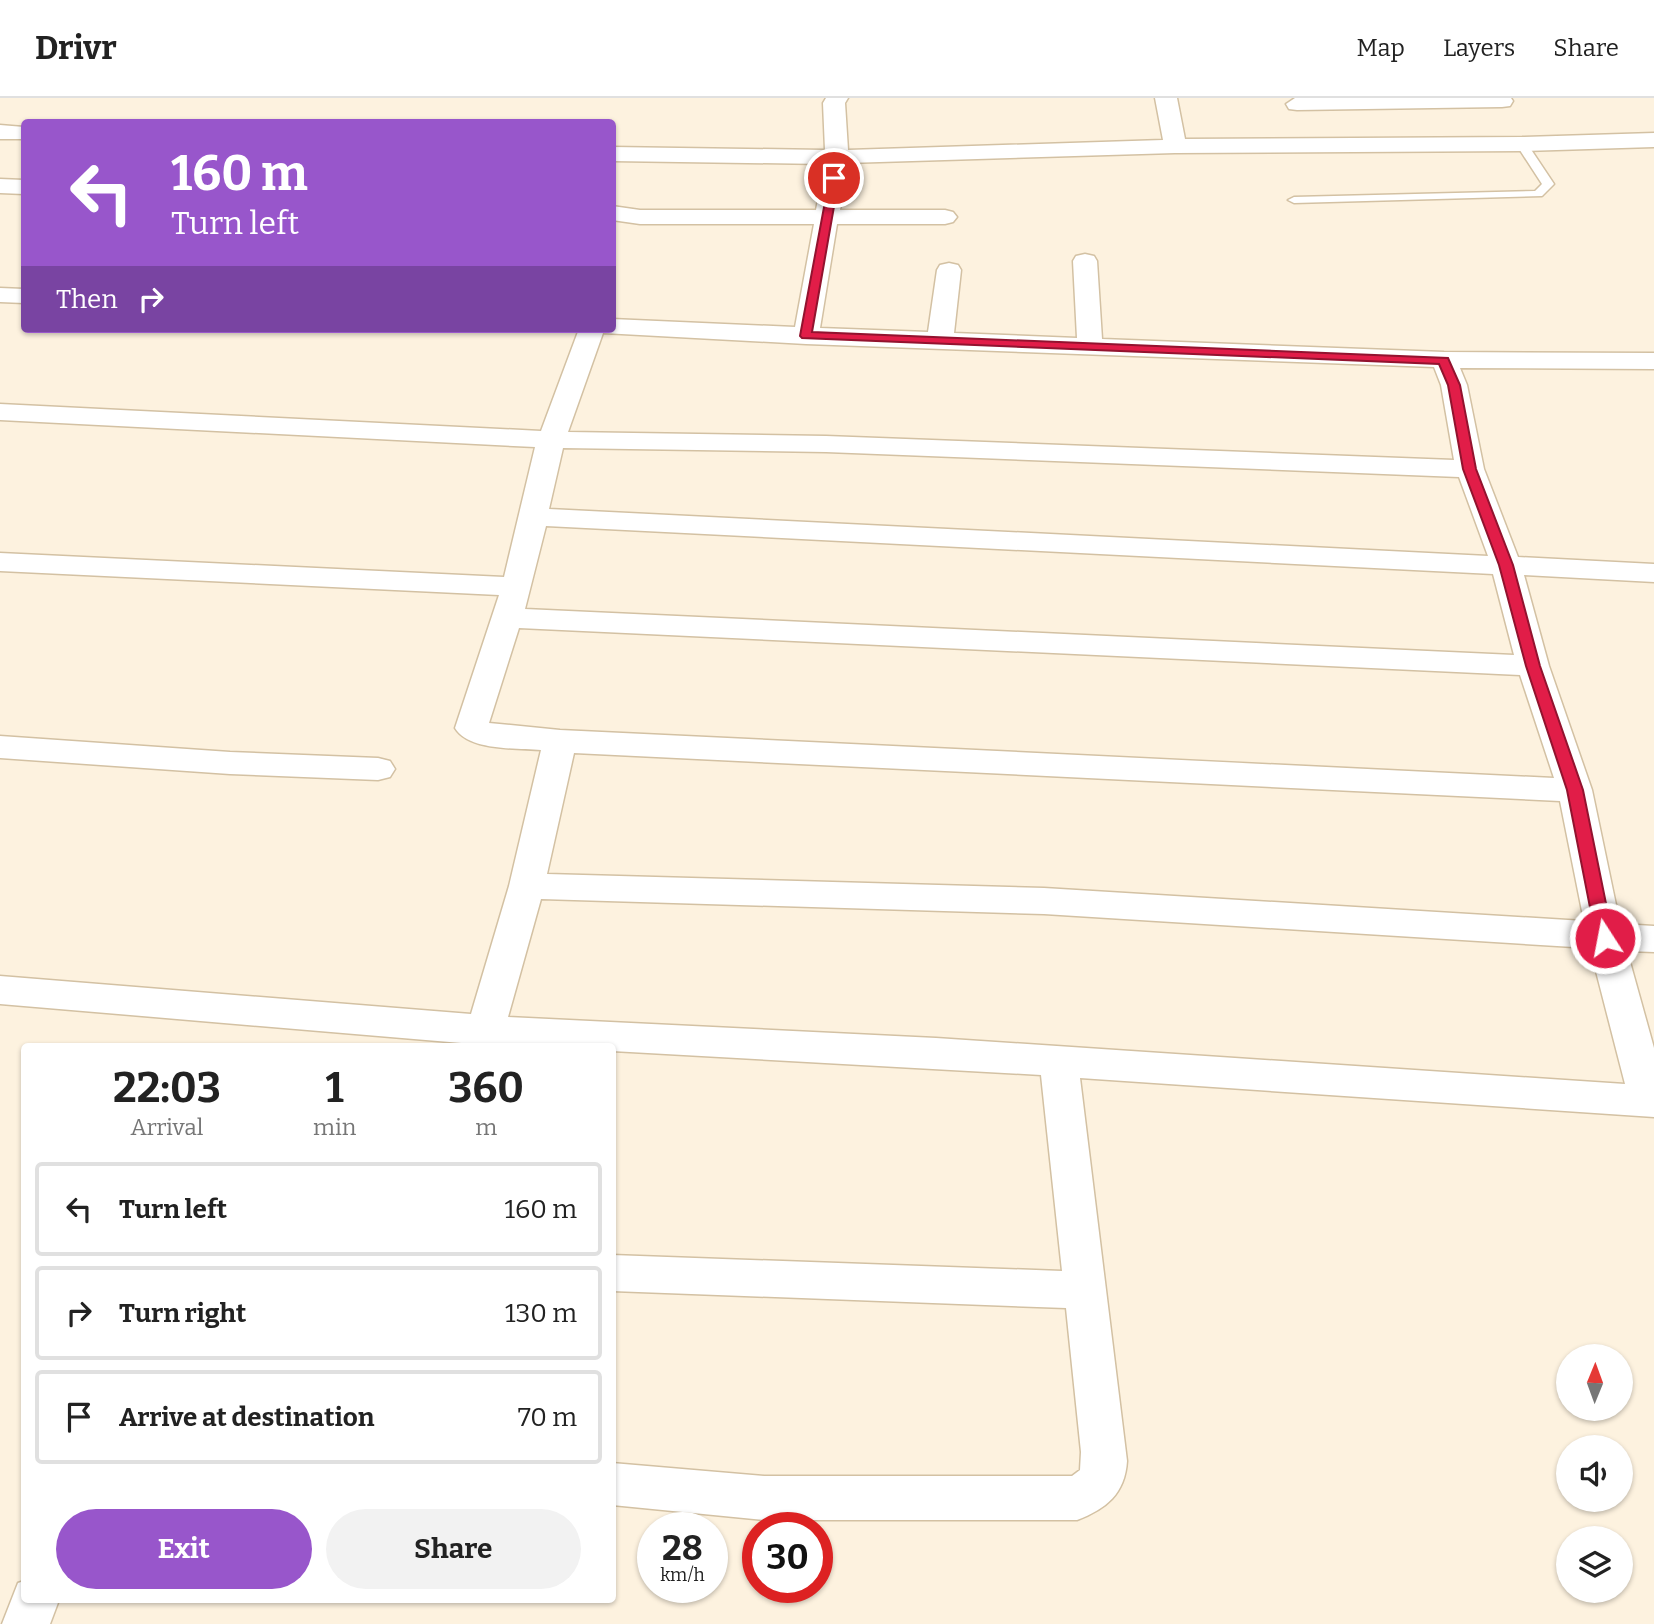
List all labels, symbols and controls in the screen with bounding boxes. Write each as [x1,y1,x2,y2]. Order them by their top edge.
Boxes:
text: Drivr [35,28,117,68]
text: Map [1357,34,1405,62]
text: Layers [1443,34,1515,62]
text: Share [1553,34,1619,62]
text: 160 m [171,144,308,203]
icon: left [56,147,147,238]
pin [804,148,864,208]
icon: arrive [815,159,853,197]
text: Turn left [171,204,299,242]
icon: right [132,280,170,318]
text: Then [56,284,118,315]
position arrow [1568,901,1642,975]
text: 22:03 [113,1063,221,1113]
text: 1 [326,1063,344,1113]
text: 360 [448,1063,524,1113]
text: Arrival [131,1113,203,1141]
text: min [313,1113,356,1141]
text: m [475,1113,497,1141]
icon: left [60,1190,98,1228]
text: Turn left [119,1194,227,1225]
text: 160 m [505,1194,577,1225]
icon: right [60,1294,98,1332]
text: Turn right [119,1298,246,1329]
text: 130 m [505,1298,577,1329]
north arrow [1556,1344,1633,1421]
map controls [1556,1344,1633,1603]
icon: arrive [60,1398,98,1436]
text: Arrive at destination [119,1402,374,1433]
text: 70 m [518,1402,577,1433]
button: sound [1556,1435,1633,1512]
button: Exit [56,1509,312,1589]
button: Share [326,1509,581,1589]
speed limit sign: 30 [742,1512,833,1603]
button: layers [1556,1526,1633,1603]
text: 28 [662,1527,703,1569]
text: km/h [660,1564,705,1586]

